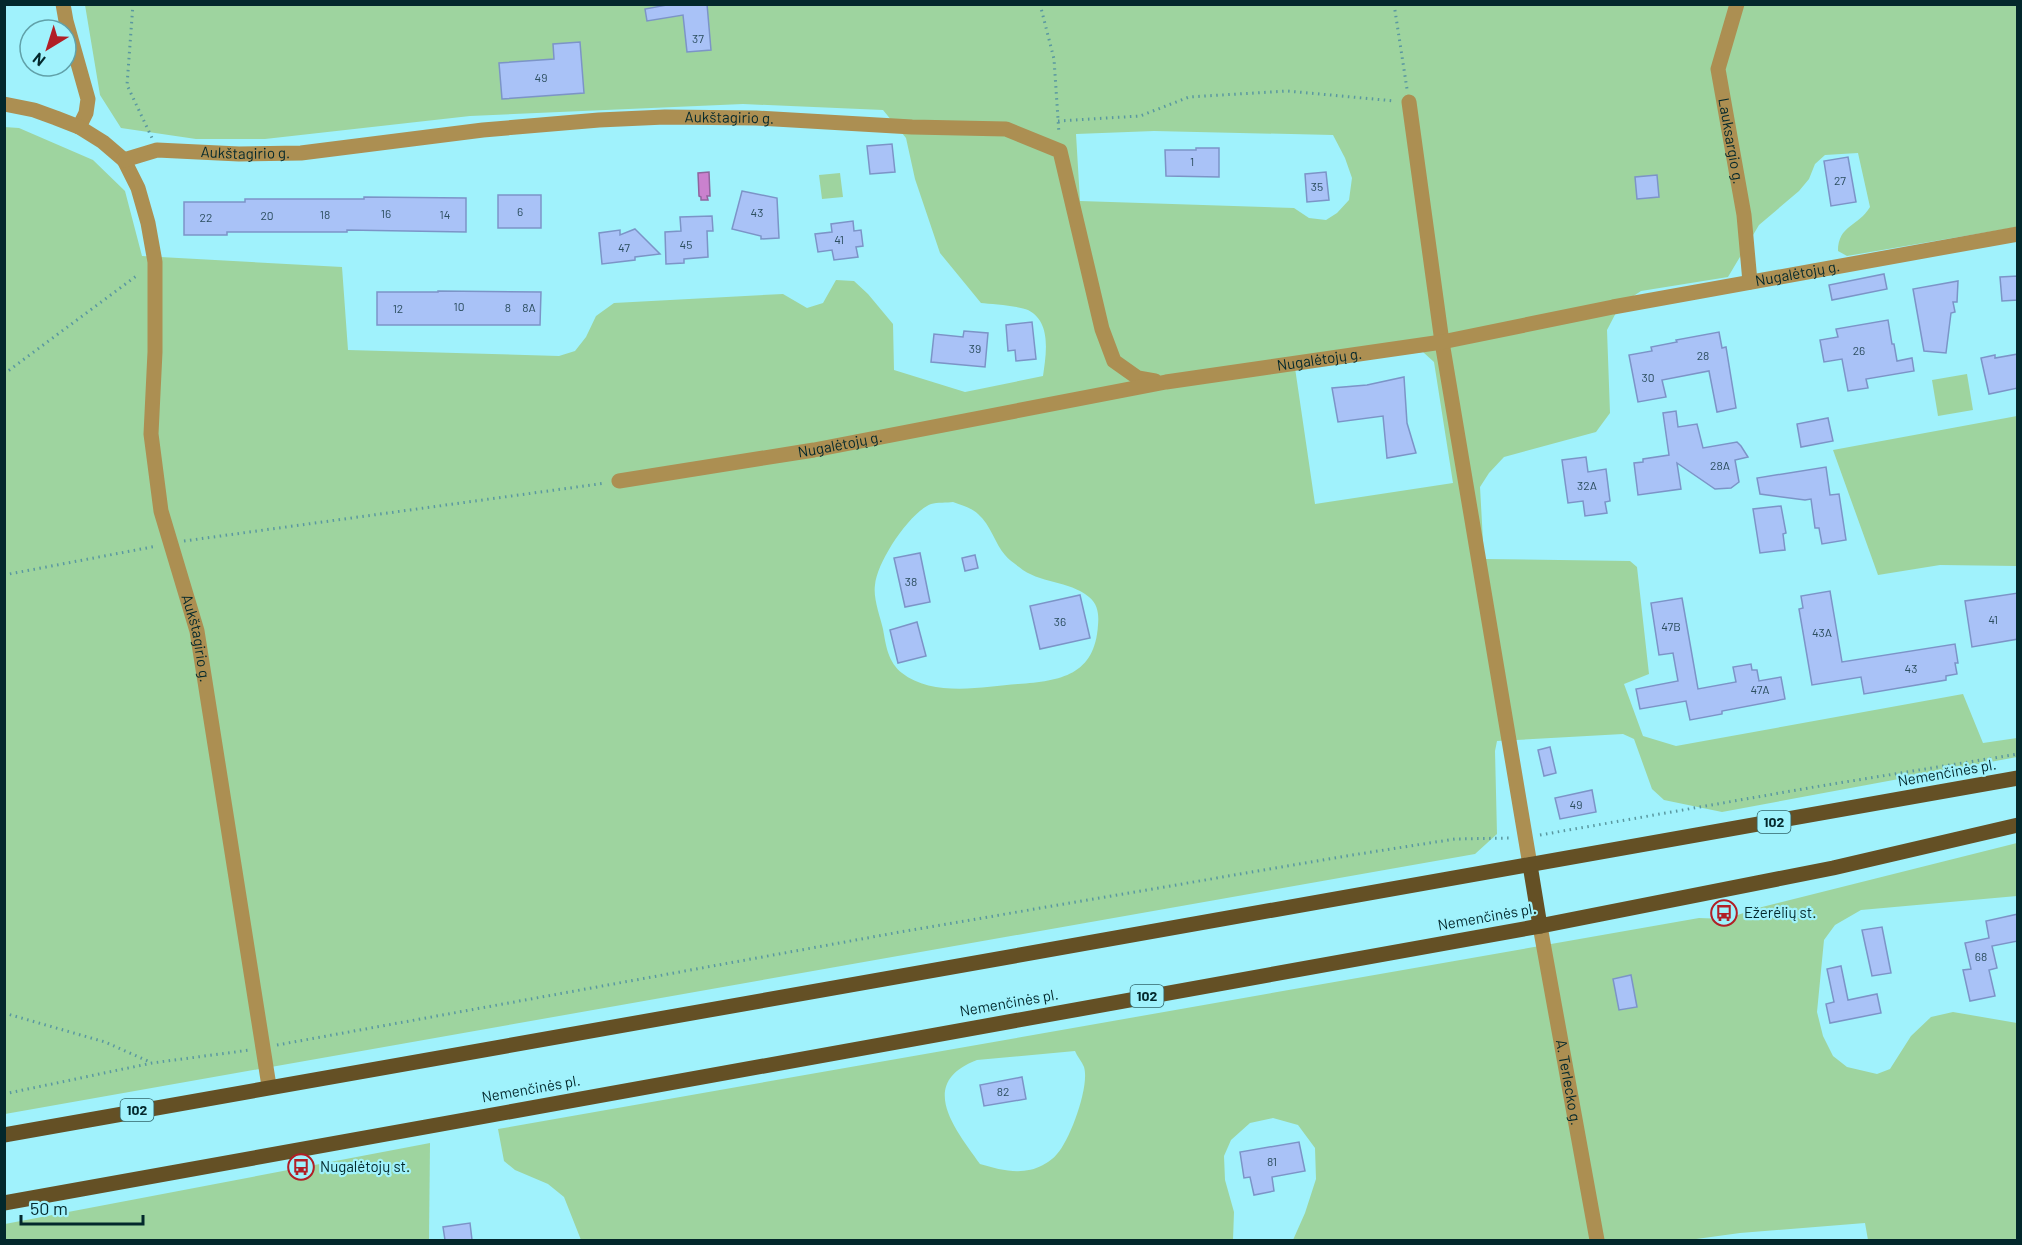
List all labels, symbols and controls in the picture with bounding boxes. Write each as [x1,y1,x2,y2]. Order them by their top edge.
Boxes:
north arrow [18,18,78,78]
house number: 37 [692,31,704,45]
text: N [28,49,48,71]
house number: 49 [535,70,547,84]
street label: Lauksargio g. [1715,96,1748,185]
street label: Aukštagirio g. [685,107,775,127]
street label: Aukštagirio g. [200,142,290,162]
house number: 1 [1190,154,1194,168]
house number: 27 [1834,173,1846,187]
house number: 35 [1311,179,1323,193]
house number: 6 [517,204,523,218]
house number: 43 [751,205,763,219]
house number: 16 [381,206,391,220]
house number: 18 [320,207,330,221]
house number: 14 [440,207,450,221]
house number: 20 [260,208,274,222]
house number: 22 [200,210,212,224]
house number: 41 [834,232,844,246]
house number: 45 [680,237,692,251]
house number: 47 [618,240,630,254]
street label: Nugalėtojų g. [1754,256,1841,289]
house number: 10 [454,299,464,313]
house number: 8 [505,300,511,314]
house number: 8A [522,300,536,314]
house number: 12 [393,301,403,315]
house number: 39 [969,341,981,355]
house number: 26 [1853,343,1865,357]
street label: Nugalėtojų g. [1276,344,1363,374]
house number: 28 [1697,348,1709,362]
house number: 30 [1642,370,1654,384]
street label: Nugalėtojų g. [796,427,884,460]
house number: 28A [1710,458,1730,472]
house number: 32A [1577,478,1597,492]
house number: 38 [905,574,917,588]
street label: Aukštagirio g. [178,592,215,683]
house number: 41 [1988,612,1998,626]
house number: 36 [1054,614,1066,628]
house number: 47B [1661,619,1681,633]
house number: 43A [1812,625,1832,639]
house number: 43 [1905,661,1917,675]
house number: 47A [1750,682,1770,696]
street label: Nemenčinės pl. [1896,754,1998,790]
house number: 49 [1570,797,1582,811]
road number: 102 [1758,811,1790,833]
street label: Nemenčinės pl. [1436,898,1538,934]
bus stop icon: Ežerėlių st. [1709,898,1739,928]
place label: Ežerėlių st. [1744,903,1816,921]
house number: 68 [1975,949,1987,963]
street label: Nemenčinės pl. [958,984,1060,1020]
road number: 102 [1130,985,1164,1007]
street label: A. Terlecko g. [1553,1038,1586,1127]
street label: Nemenčinės pl. [480,1070,582,1106]
house number: 82 [997,1084,1009,1098]
road number: 102 [120,1099,154,1121]
bus stop icon: Nugalėtojų st. [286,1152,316,1182]
house number: 81 [1267,1154,1277,1168]
place label: Nugalėtojų st. [320,1157,410,1175]
scale bar [21,1188,142,1226]
text: 50 m [30,1197,68,1219]

